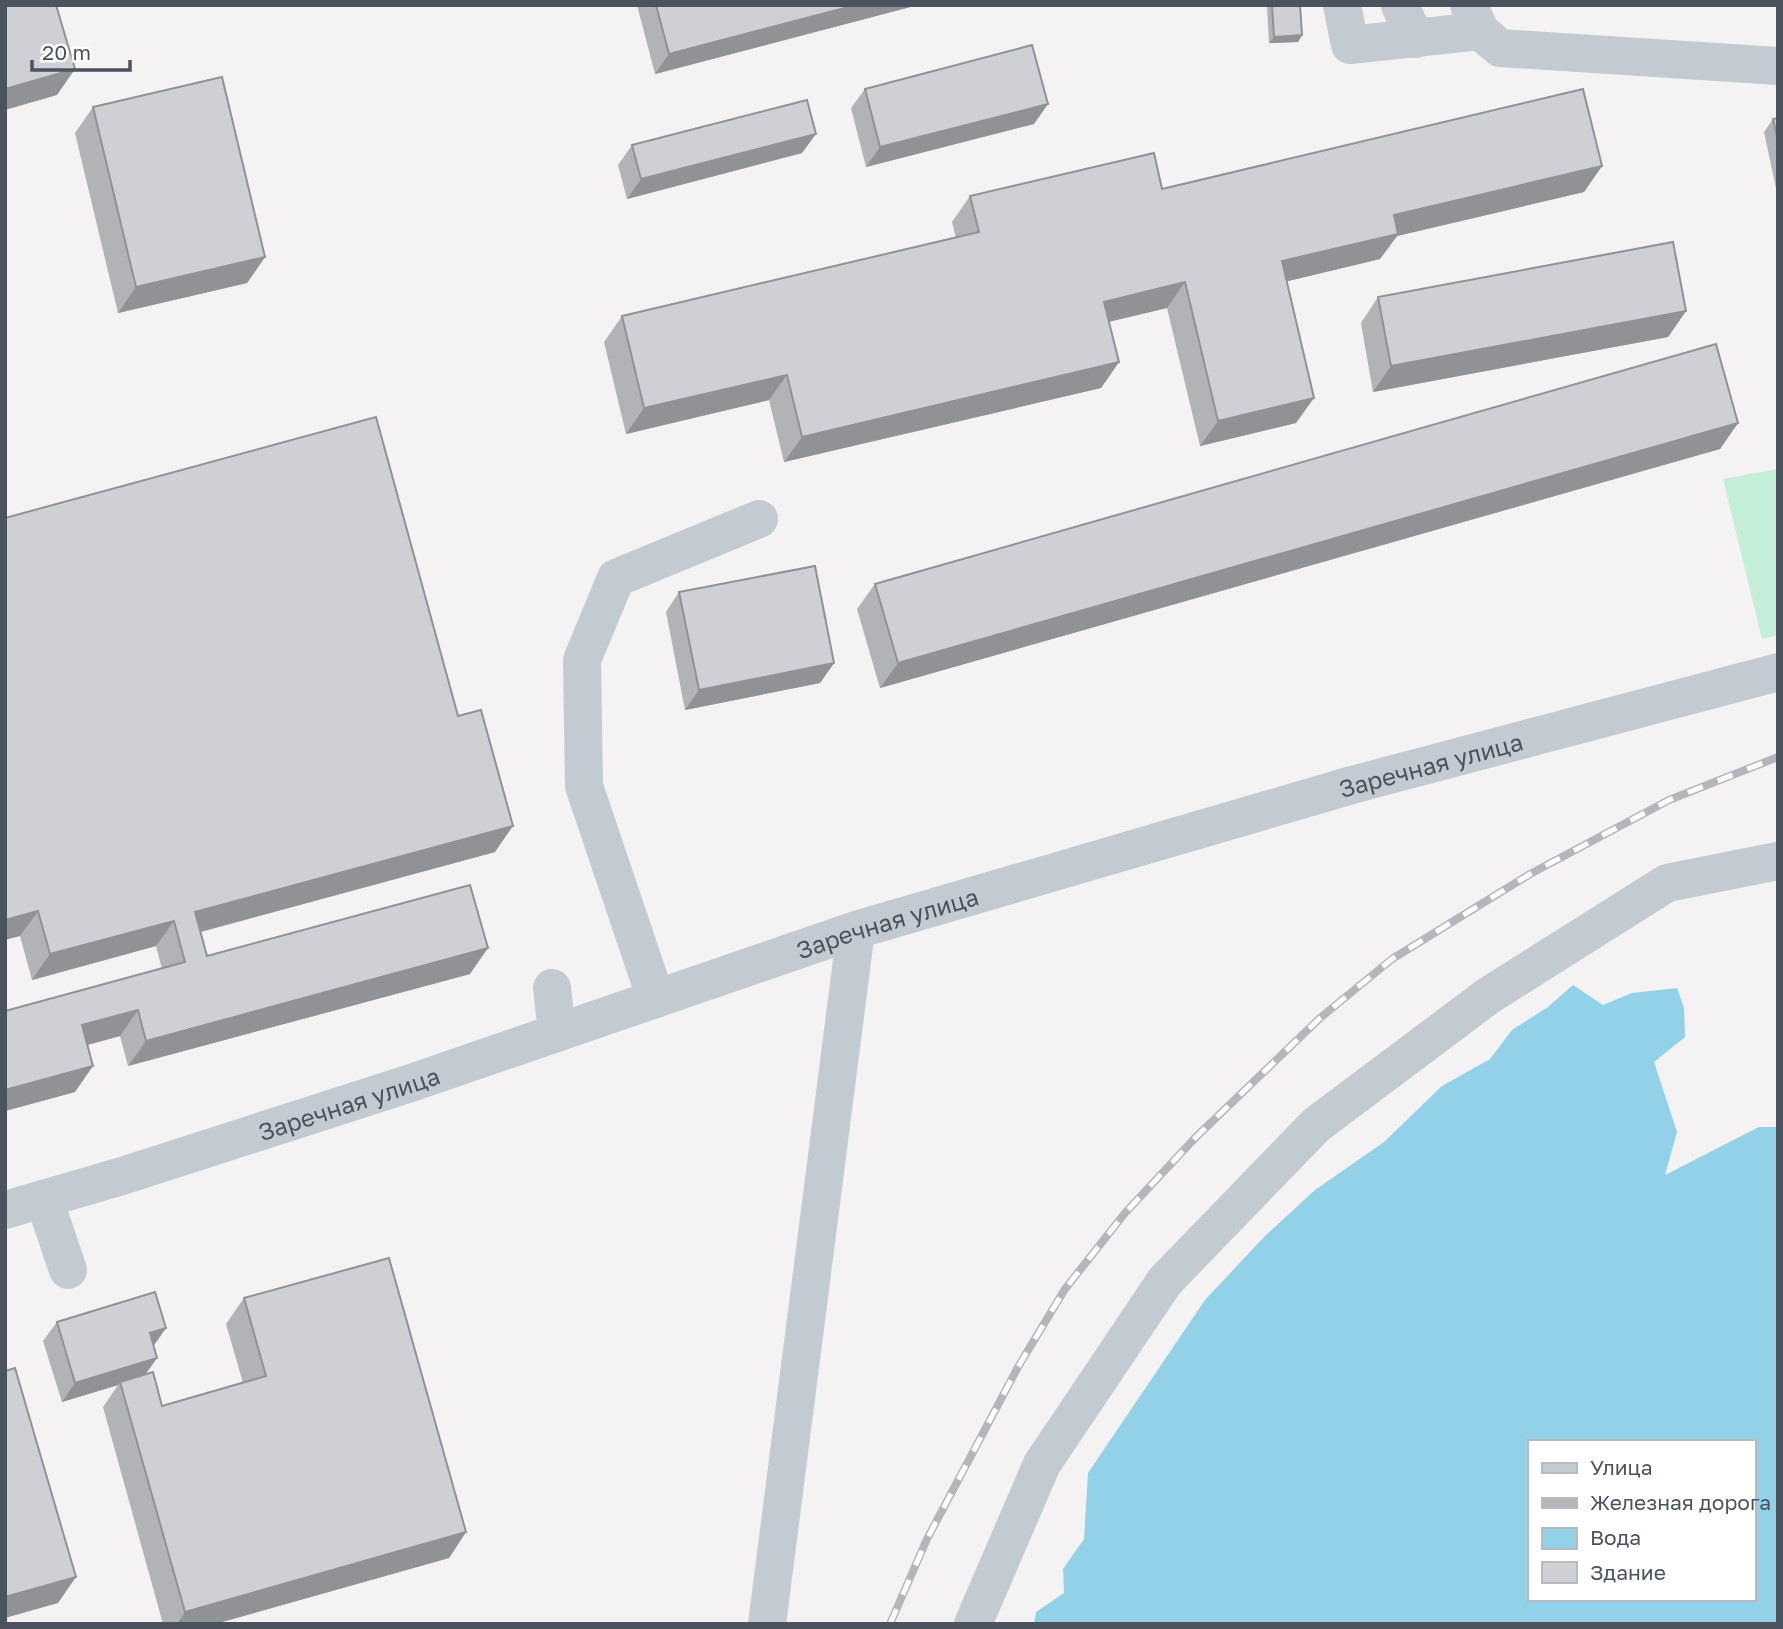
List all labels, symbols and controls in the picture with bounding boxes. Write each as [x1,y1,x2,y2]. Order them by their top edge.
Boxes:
scale bar [32,28,130,72]
text: 20 m [42,39,91,65]
street label: Заречная улица [1335,726,1526,803]
street label: Заречная улица [792,881,982,964]
street label: Заречная улица [254,1060,443,1146]
legend [1528,1440,1755,1601]
text: Улица [1590,1454,1653,1480]
text: Железная дорога [1590,1489,1771,1515]
text: Вода [1590,1524,1641,1550]
text: Здание [1590,1559,1666,1585]

